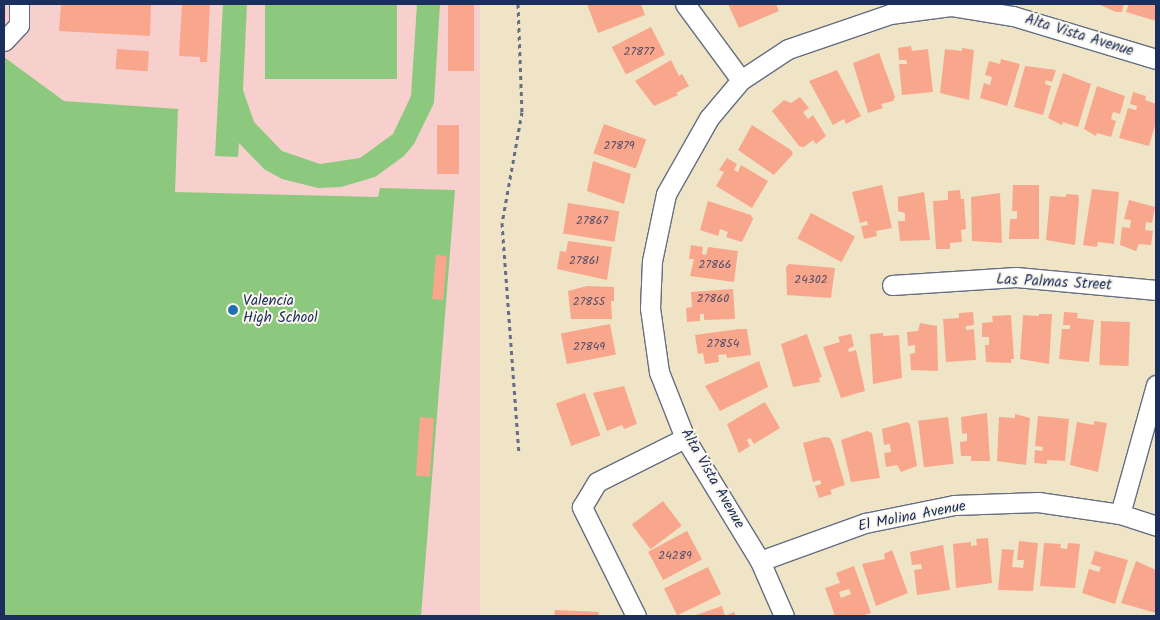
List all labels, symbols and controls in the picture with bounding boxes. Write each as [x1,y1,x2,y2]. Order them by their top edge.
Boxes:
street label: Alta Vista Avenue [1023,11,1135,61]
house number: 27877 [624,45,654,59]
house number: 27879 [603,139,635,153]
house number: 27867 [576,214,608,228]
house number: 27861 [569,254,599,268]
house number: 27866 [698,258,732,272]
street label: Las Palmas Street [996,271,1112,295]
house number: 24302 [794,273,828,287]
place label: Valencia High School [243,292,318,327]
house number: 27860 [697,292,729,306]
house number: 27855 [573,295,605,309]
marker: Valencia High School [227,304,239,316]
house number: 27854 [707,337,739,351]
house number: 27849 [573,340,605,354]
street label: Alta Vista Avenue [676,426,748,532]
street label: El Molina Avenue [857,498,967,536]
house number: 24289 [658,549,692,563]

